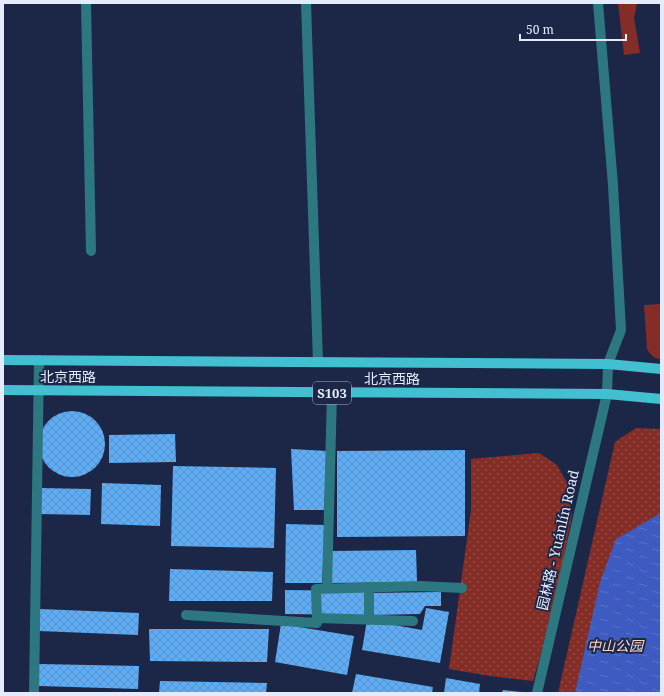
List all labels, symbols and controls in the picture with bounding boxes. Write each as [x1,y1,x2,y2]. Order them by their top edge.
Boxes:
scale bar [520,16,626,42]
text: 50 m [526,21,554,38]
street label: 北京西路 [40,367,96,386]
street label: 北京西路 [364,369,420,388]
road number: S103 [313,382,351,404]
street label: 园林路 - Yuánlín Road [532,467,583,612]
park label: 中山公园 [587,636,645,655]

